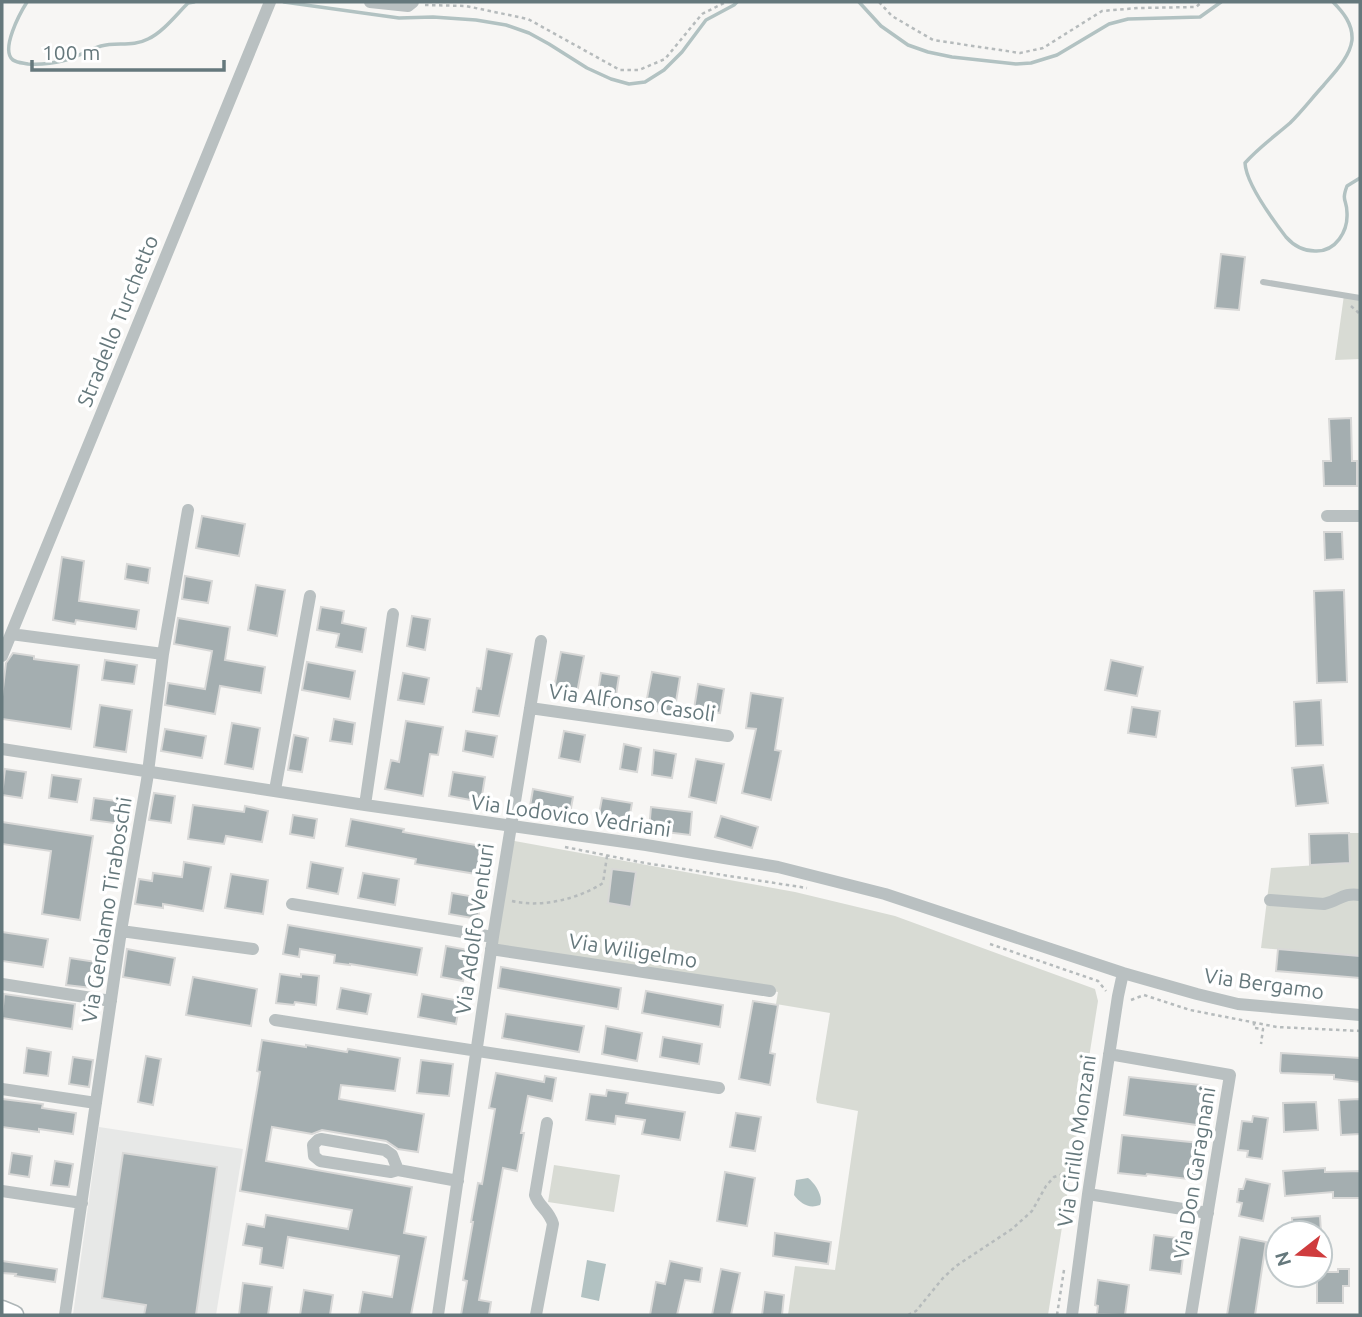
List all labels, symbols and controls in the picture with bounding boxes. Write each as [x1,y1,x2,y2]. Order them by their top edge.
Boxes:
scale bar [32,28,224,72]
text: 100 m [42,40,100,64]
street label: Stradello Turchetto [72,231,162,410]
street label: Via Alfonso Casoli [547,678,717,726]
street label: Via Lodovico Vedriani [470,789,673,841]
street label: Via Gerolamo Tiraboschi [76,795,136,1025]
street label: Via Adolfo Venturi [450,842,498,1016]
street label: Via Wiligelmo [567,928,699,972]
street label: Via Bergamo [1203,963,1326,1003]
street label: Via Cirillo Monzani [1052,1053,1100,1229]
street label: Via Don Garagnani [1169,1085,1219,1261]
north arrow [1264,1219,1334,1289]
text: N [1270,1249,1295,1269]

